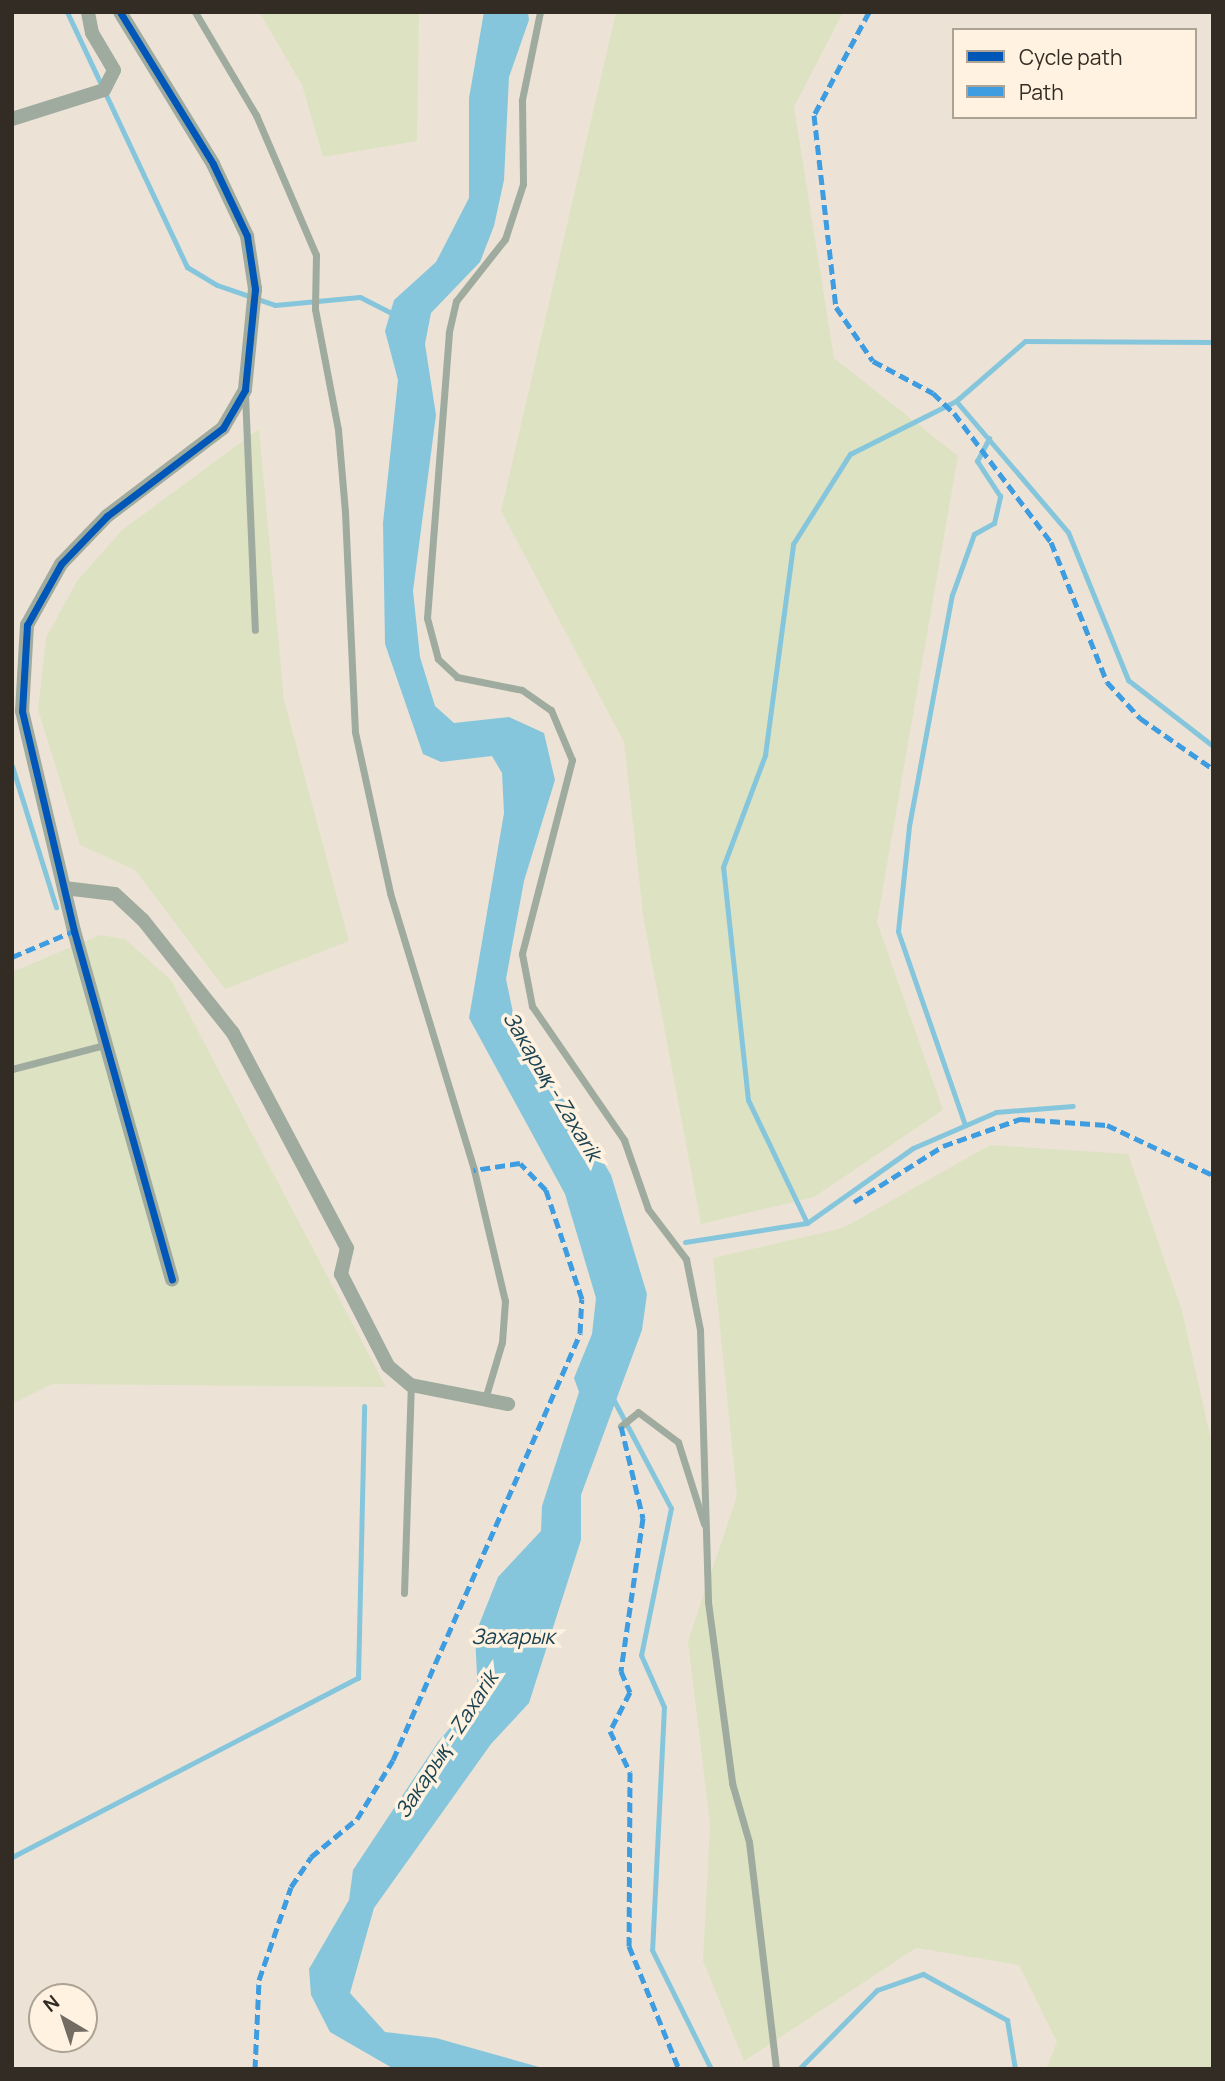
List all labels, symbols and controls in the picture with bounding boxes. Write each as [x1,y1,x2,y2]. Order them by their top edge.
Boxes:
legend [952,28,1197,119]
text: Cycle path [1019,43,1122,71]
text: Path [1019,78,1064,106]
water label: Закарық - Zaxarik [499,1007,607,1165]
water label: Захарык [471,1623,555,1649]
water label: Закарық - Zaxarik [389,1666,503,1822]
north arrow [28,1983,98,2053]
text: N [38,1989,65,2018]

